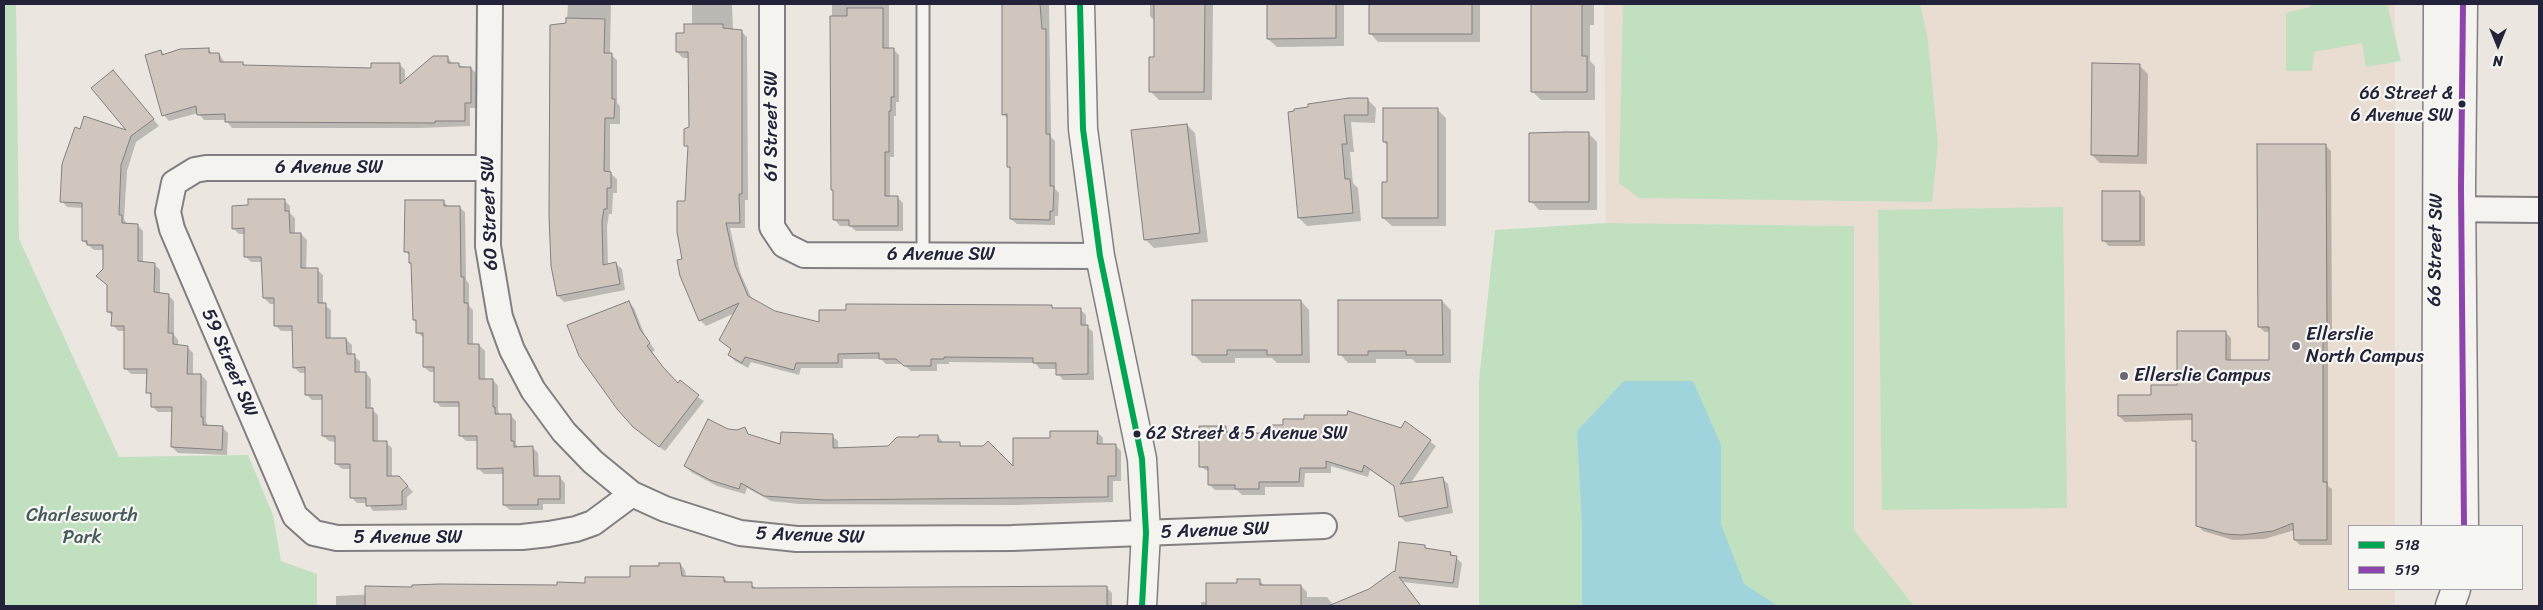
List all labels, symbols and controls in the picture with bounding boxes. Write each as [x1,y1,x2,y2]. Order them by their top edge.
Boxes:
north arrow [2473,20,2523,70]
text: N [2493,48,2503,73]
street label: 61 Street SW [761,71,783,181]
place label: 66 Street & 6 Avenue SW [2351,83,2453,126]
marker: 66 Street & 6 Avenue SW [2457,99,2467,109]
street label: 60 Street SW [477,155,503,271]
street label: 6 Avenue SW [275,157,383,179]
street label: 66 Street SW [2424,193,2448,307]
street label: 6 Avenue SW [887,244,995,266]
street label: 59 Street SW [196,306,262,420]
place label: Ellerslie North Campus [2306,324,2424,368]
marker: Ellerslie North Campus [2290,340,2302,352]
place label: Ellerslie Campus [2134,365,2270,387]
marker: Ellerslie Campus [2118,370,2130,382]
place label: 62 Street & 5 Avenue SW [1146,423,1348,445]
marker: 62 Street & 5 Avenue SW [1132,429,1142,439]
park label: Charlesworth Park [26,505,138,549]
street label: 5 Avenue SW [1160,518,1270,544]
street label: 5 Avenue SW [755,523,865,549]
legend [2348,525,2523,590]
street label: 5 Avenue SW [354,527,462,549]
text: 518 [2395,532,2420,558]
text: 519 [2395,557,2420,583]

